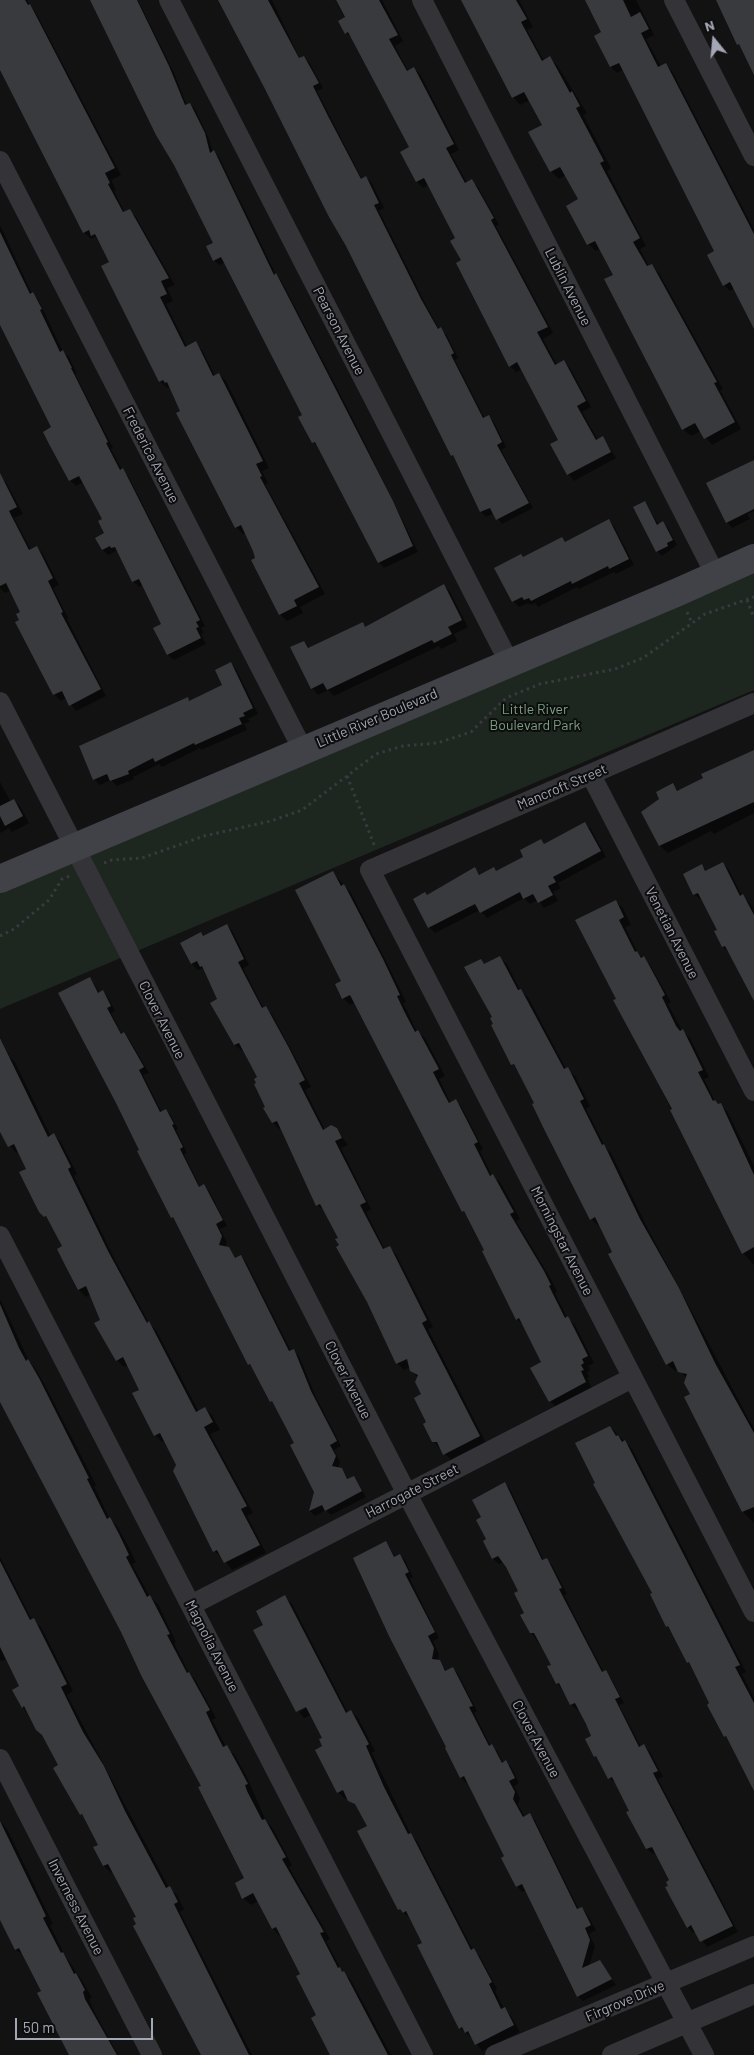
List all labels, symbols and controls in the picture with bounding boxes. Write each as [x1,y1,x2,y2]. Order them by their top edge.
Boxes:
north arrow [689,15,739,65]
text: N [703,16,716,35]
street label: Lublin Avenue [541,245,595,329]
street label: Pearson Avenue [310,284,368,378]
street label: Frederica Avenue [120,404,182,506]
street label: Little River Boulevard [314,685,440,751]
park label: Little River Boulevard Park [489,701,581,734]
street label: Mancroft Street [515,761,609,813]
street label: Venetian Avenue [642,884,702,982]
street label: Clover Avenue [135,978,189,1062]
street label: Morningstar Avenue [527,1184,597,1298]
street label: Clover Avenue [321,1338,375,1422]
street label: Harrogate Street [363,1460,461,1522]
street label: Magnolia Avenue [182,1597,242,1695]
street label: Clover Avenue [509,1697,563,1781]
street label: Inverness Avenue [45,1856,107,1958]
street label: Firgrove Drive [583,1977,667,2025]
scale bar [18,2008,155,2040]
text: 50 m [23,2018,55,2036]

